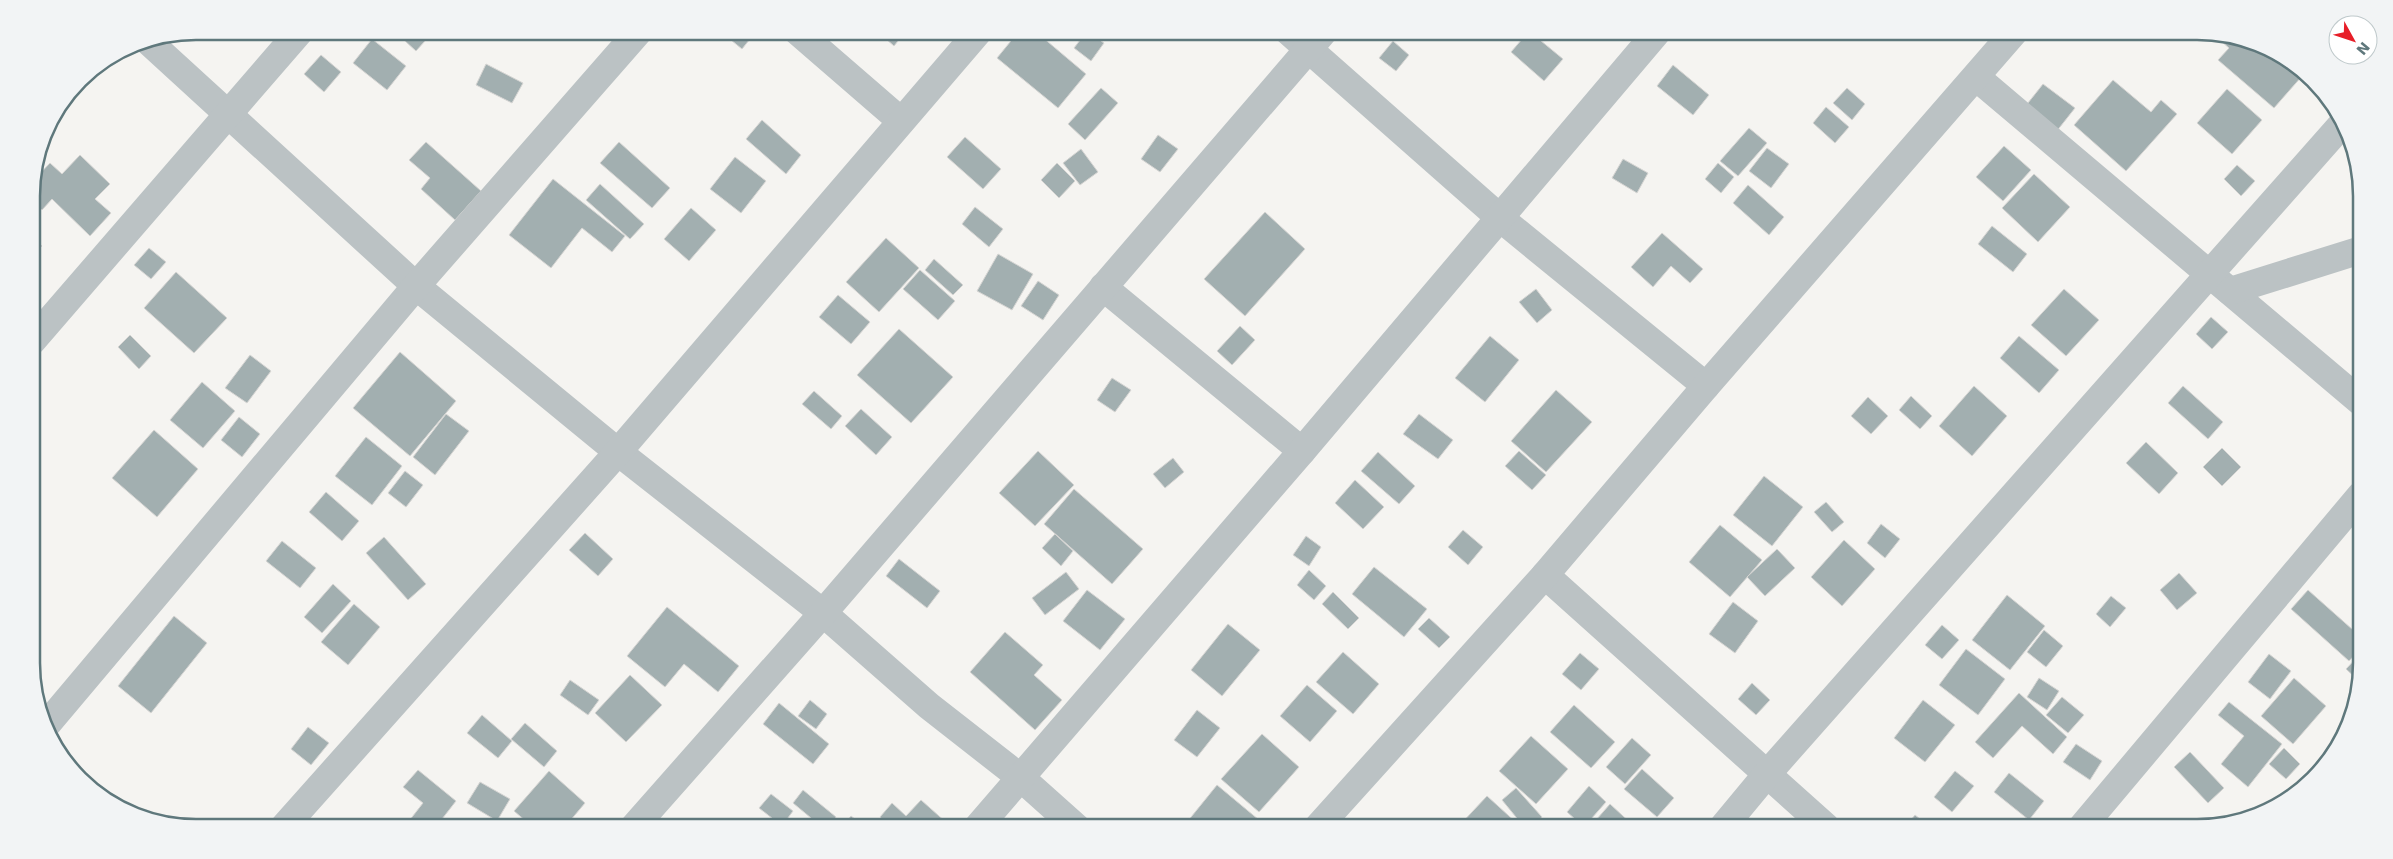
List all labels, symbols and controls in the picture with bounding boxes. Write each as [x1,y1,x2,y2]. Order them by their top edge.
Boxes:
north arrow [2328,15,2378,65]
text: N [2353,39,2373,58]

